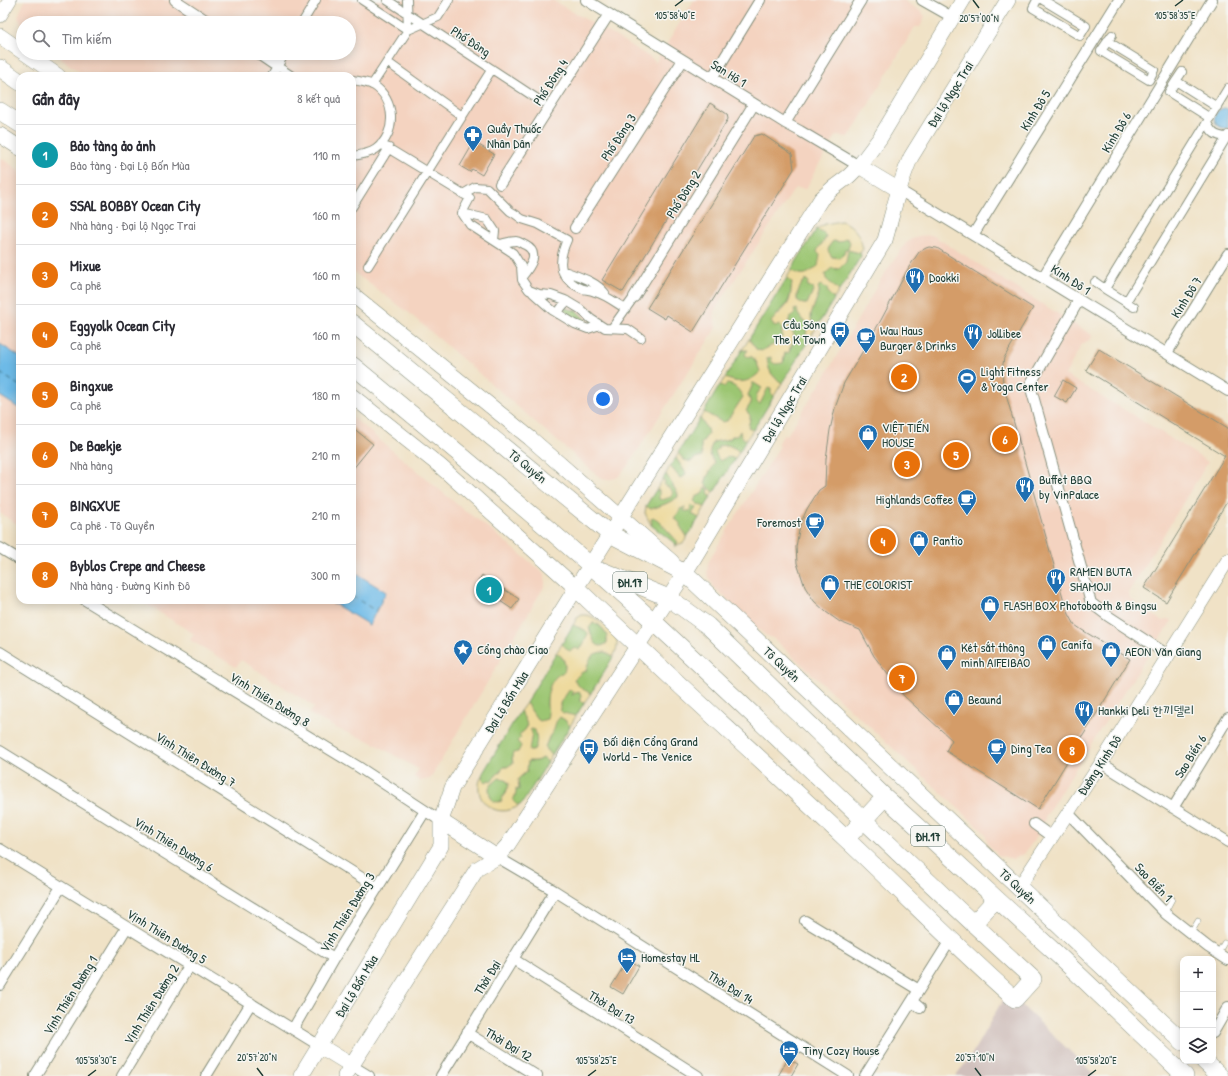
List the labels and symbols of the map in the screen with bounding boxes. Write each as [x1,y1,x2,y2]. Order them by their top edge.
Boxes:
text: 105°58'40"E [655,9,696,22]
text: 105°58'35"E [1154,9,1196,22]
text: 20°57'00"N [959,12,999,25]
street label: Phố Đông [448,21,495,61]
street label: Phố Đông 4 [528,55,572,109]
street label: San Hô 1 [708,55,751,91]
street label: Đại lộ Ngọc Trai [923,57,977,131]
street label: Kinh Đô 5 [1015,86,1055,134]
street label: Kinh Đô 6 [1097,108,1135,156]
street label: Phố Đông 3 [596,110,640,164]
place label: Quầy Thuốc Nhân Dân [487,119,541,152]
pharmacy icon: Quầy Thuốc Nhân Dân [462,124,484,152]
street label: Phố Đông 2 [661,167,705,221]
street label: Kinh Đô 1 [1048,259,1095,299]
restaurant icon: Dookki [904,266,926,294]
place label: Dookki [929,268,959,286]
street label: Kinh Đô 7 [1166,273,1206,321]
place label: Cầu Sóng The K Town [773,315,826,348]
bus stop icon: Cầu Sóng The K Town [829,320,851,348]
place label: Wau Haus Burger & Drinks [880,321,956,354]
restaurant icon: Jollibee [962,322,984,350]
place label: Jollibee [987,324,1021,342]
cafe icon: Wau Haus Burger & Drinks [855,326,877,354]
pin: 2 [891,362,917,392]
place label: Light Fitness & Yoga Center [981,362,1049,395]
sports icon: Light Fitness & Yoga Center [956,367,978,395]
street label: Đại lộ Ngọc Trai [757,372,811,446]
your location [593,389,613,409]
place label: VIỆT TIẾN HOUSE [882,418,929,451]
shop icon: VIỆT TIẾN HOUSE [857,423,879,451]
pin: 6 [992,424,1018,454]
pin: 5 [943,440,969,470]
street label: Tô Quyền [505,445,551,487]
pin: 3 [894,449,920,479]
place label: Buffet BBQ by VinPalace [1039,470,1099,503]
restaurant icon: Buffet BBQ by VinPalace [1014,475,1036,503]
cafe icon: Highlands Coffee [956,488,978,516]
place label: Highlands Coffee [876,490,953,508]
cafe icon: Foremost [804,511,826,539]
place label: Foremost [756,513,802,531]
pin: 4 [870,526,896,556]
shop icon: Pantio [908,529,930,557]
place label: Pantio [933,531,963,549]
place label: RAMEN BUTA SHAMOJI [1070,562,1132,595]
restaurant icon: RAMEN BUTA SHAMOJI [1045,567,1067,595]
road number: ĐH.17 [613,572,647,592]
shop icon: THE COLORIST [819,573,841,601]
pin: 1 [476,575,502,605]
place label: THE COLORIST [844,575,913,593]
shop icon: FLASH BOX Photobooth & Bingsu [979,594,1001,622]
place label: FLASH BOX Photobooth & Bingsu [1003,596,1156,614]
shop icon: Canifa [1036,633,1058,661]
place label: Canifa [1061,635,1092,653]
place icon: Cổng chào Ciao [452,638,474,666]
place label: Két sắt thông minh AIFEIBAO [961,638,1030,671]
place label: Cổng chào Ciao [477,640,548,658]
shop icon: AEON Văn Giang [1100,640,1122,668]
street label: Tô Quyền [760,642,805,686]
place label: AEON Văn Giang [1125,642,1202,660]
shop icon: Két sắt thông minh AIFEIBAO [936,643,958,671]
pin: 7 [889,663,915,693]
street label: Vịnh Thiên Đường 8 [227,667,314,731]
street label: Đại Lộ Bốn Mùa [480,668,532,736]
shop icon: Beaund [943,688,965,716]
place label: Beaund [968,690,1001,708]
restaurant icon: Hankki Deli 한끼델리 [1073,699,1095,727]
place label: Hankki Deli 한끼델리 [1098,701,1194,719]
street label: Vịnh Thiên Đường 7 [152,727,240,791]
street label: Đường Kinh Đô [1073,731,1125,799]
street label: Sao Biển 6 [1170,731,1210,781]
place label: Đối diện Cổng Grand World - The Venice [603,732,698,765]
pin: 8 [1059,735,1085,765]
bus stop icon: Đối diện Cổng Grand World - The Venice [578,737,600,765]
cafe icon: Ding Tea [986,737,1008,765]
place label: Ding Tea [1011,739,1051,757]
street label: Vịnh Thiên Đường 6 [131,812,217,876]
road number: ĐH.17 [911,826,945,846]
street label: Sao Biển 1 [1131,859,1177,906]
street label: Tô Quyền [996,864,1041,908]
street label: Vịnh Thiên Đường 3 [315,868,379,955]
street label: Vịnh Thiên Đường 5 [124,904,211,968]
hotel icon: Homestay HL [616,946,638,974]
place label: Homestay HL [641,948,700,966]
street label: Đại Lộ Bốn Mùa [330,951,382,1021]
street label: Vịnh Thiên Đường 1 [39,952,102,1038]
street label: Thời Đại [469,956,505,998]
street label: Vịnh Thiên Đường 2 [119,960,183,1048]
street label: Thời Đại 14 [705,966,757,1008]
street label: Thời Đại 13 [585,986,639,1028]
street label: Thời Đại 12 [482,1023,536,1065]
hotel icon: Tiny Cozy House [778,1039,800,1067]
place label: Tiny Cozy House [803,1041,879,1059]
text: 20°57'20"N [237,1051,277,1064]
text: 20°57'10"N [956,1051,994,1064]
text: 105°58'30"E [75,1054,117,1067]
text: 105°58'25"E [575,1054,617,1067]
text: 105°58'20"E [1075,1054,1117,1067]

